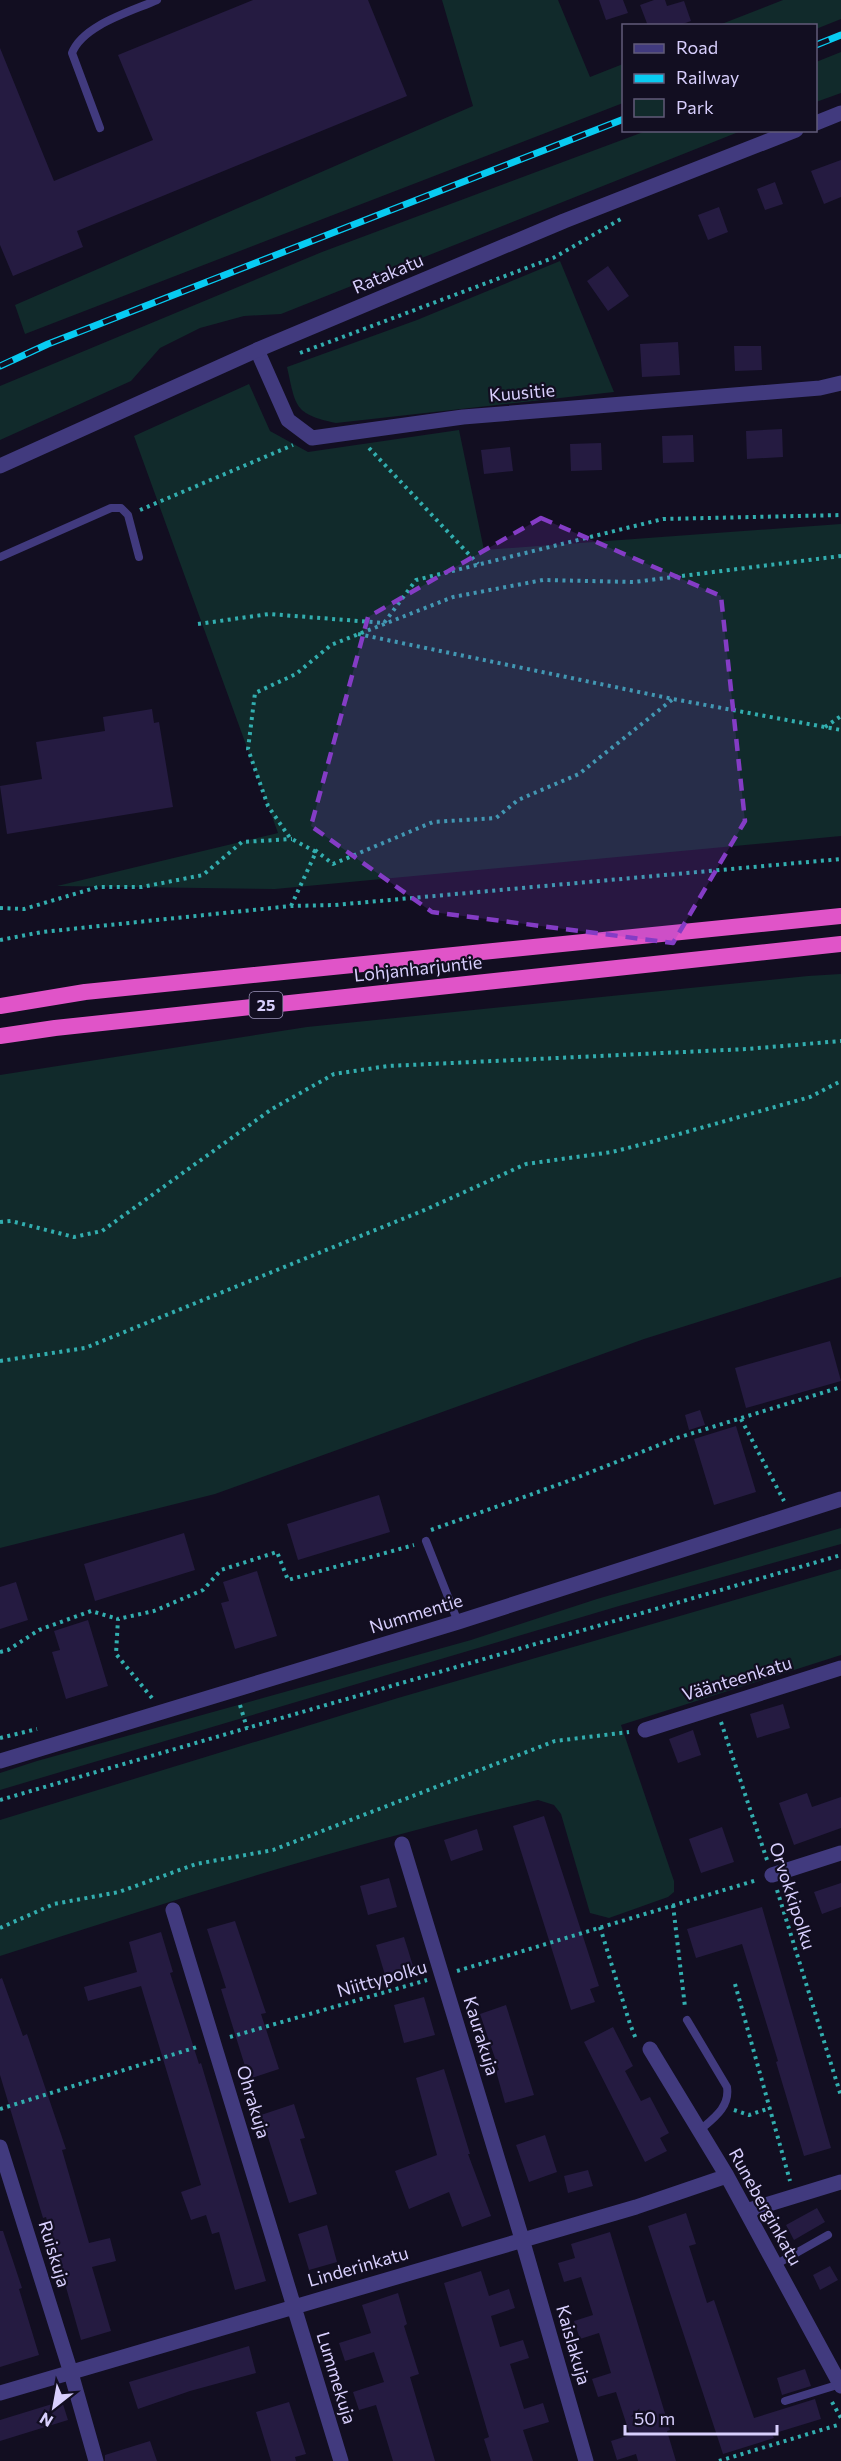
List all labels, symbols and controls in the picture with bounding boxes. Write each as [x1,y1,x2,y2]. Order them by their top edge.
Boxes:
legend [622,24,817,132]
text: Road [676,36,718,58]
text: Railway [676,66,739,88]
text: Park [676,96,714,118]
street label: Ratakatu [349,248,426,298]
street label: Kuusitie [488,378,556,406]
street label: Lohjanharjuntie [353,950,483,986]
road number: 25 [250,992,282,1018]
street label: Nummentie [366,1588,465,1638]
street label: Väänteenkatu [679,1651,794,1705]
street label: Orvokkipolku [765,1839,821,1952]
street label: Niittypolku [334,1955,429,2001]
street label: Kaurakuja [459,1993,504,2078]
street label: Ohrakuja [232,2063,275,2141]
street label: Runeberginkatu [725,2144,807,2269]
street label: Ruiskuja [34,2218,76,2290]
street label: Linderinkatu [305,2241,411,2291]
street label: Kaislakuja [552,2302,596,2387]
street label: Lummekuja [313,2329,361,2426]
north arrow [24,2377,84,2437]
scale bar [625,2398,776,2436]
text: 50 m [634,2407,675,2429]
text: N [36,2409,56,2432]

